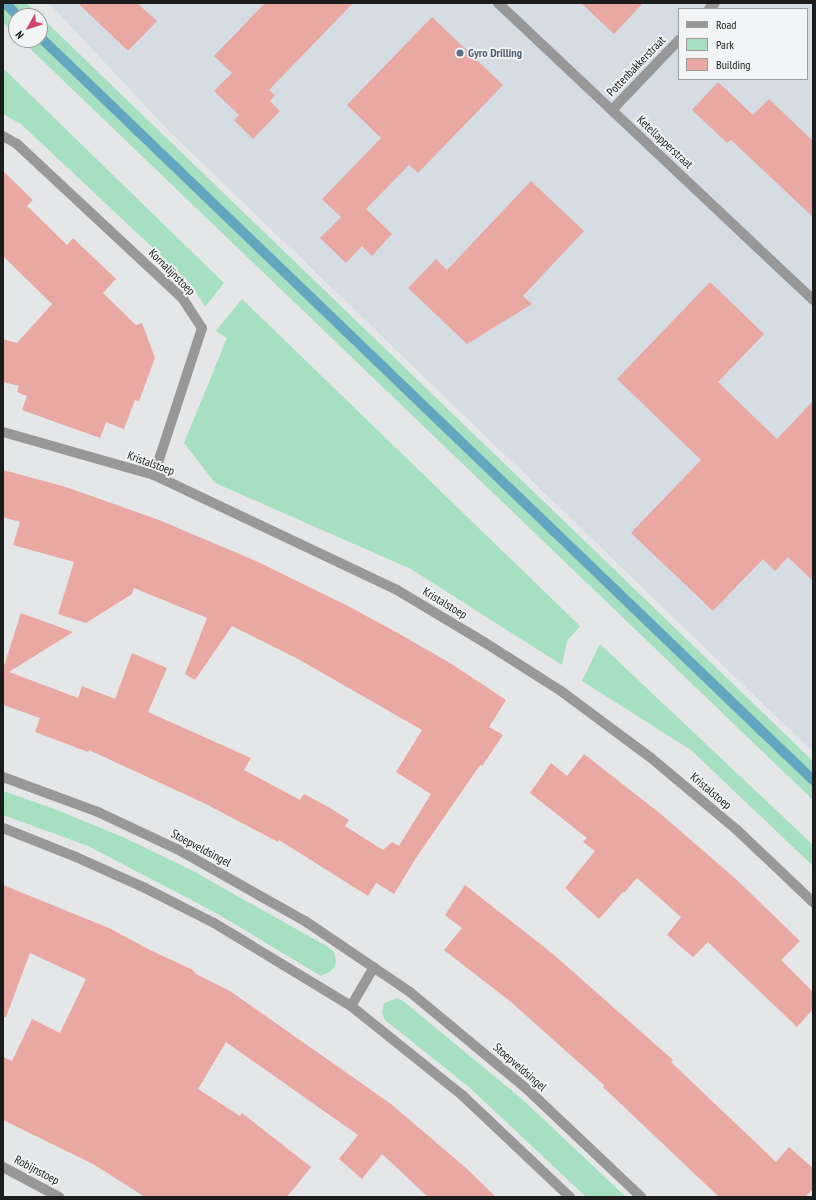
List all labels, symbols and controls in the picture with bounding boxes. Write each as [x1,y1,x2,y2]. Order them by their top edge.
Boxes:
north arrow [8,8,48,48]
legend [678,8,808,80]
text: Road [716,17,736,32]
text: N [12,28,27,42]
street label: Pottenbakkerstraat [604,33,668,99]
text: Park [716,37,734,52]
place label: Gyro Drilling [468,46,522,60]
marker: Gyro Drilling [455,48,465,58]
text: Building [716,57,751,72]
street label: Ketellapperstraat [634,112,696,172]
street label: Kornalijnstoep [146,246,198,298]
street label: Kristalstoep [125,448,177,478]
street label: Kristalstoep [420,584,470,622]
street label: Kristalstoep [688,770,734,812]
street label: Stoepveldsingel [168,826,234,870]
street label: Stoepveldsingel [490,1040,550,1094]
street label: Robijnstoep [12,1152,62,1188]

